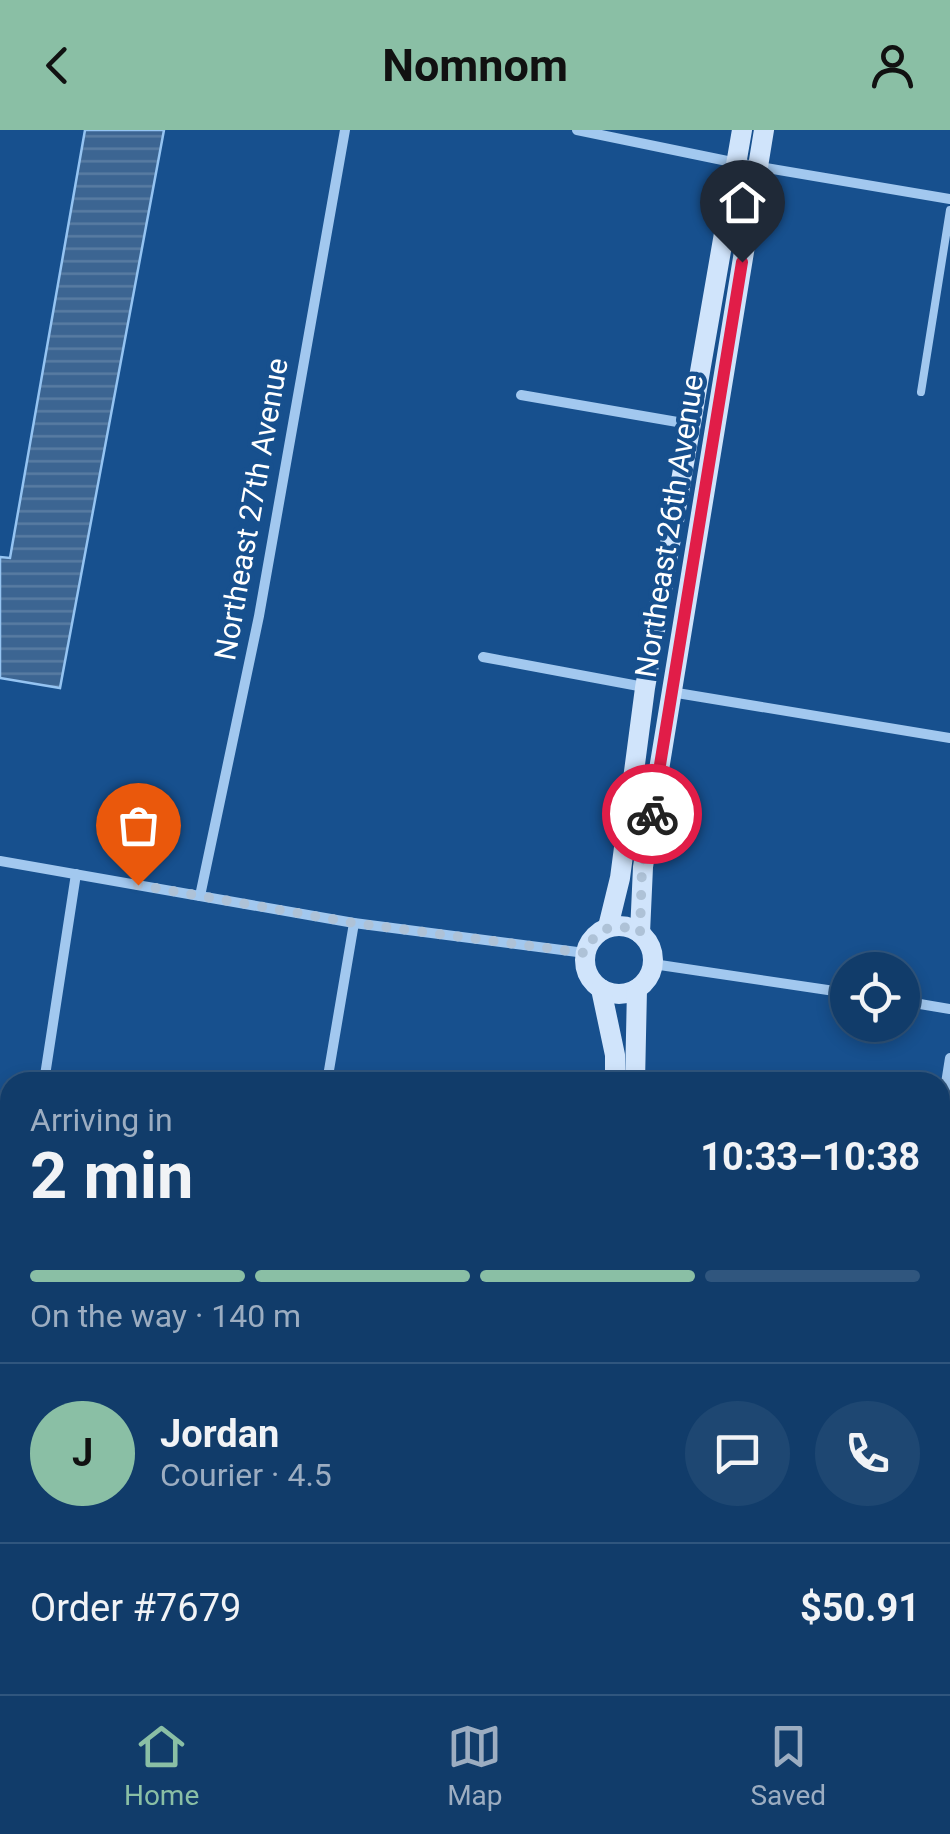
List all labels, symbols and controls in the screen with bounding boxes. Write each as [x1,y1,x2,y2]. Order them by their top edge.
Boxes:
icon: back [30,38,85,93]
icon: person [865,38,920,93]
text: Nomnom [382,39,568,92]
pin [700,160,785,263]
icon: home [715,175,770,230]
street label: Northeast 27th Avenue [207,355,295,663]
street label: Northeast 26th Avenue [628,372,710,680]
courier [602,764,702,864]
pin [96,783,181,886]
icon: bike [625,787,680,842]
icon: bag [111,798,166,853]
map controls [830,952,920,1042]
button: locate [830,952,920,1042]
text: Arriving in [30,1101,173,1139]
text: 10:33–10:38 [700,1135,920,1179]
text: 2 min [30,1138,193,1214]
text: On the way · 140 m [30,1297,301,1335]
button: chat [685,1401,790,1506]
button: phone [815,1401,920,1506]
text: Jordan [160,1412,279,1456]
text: J [72,1431,93,1475]
text: Courier · 4.5 [160,1456,332,1494]
text: Order #7679 [30,1586,241,1630]
text: $50.91 [800,1586,920,1630]
tab: Home [124,1719,199,1812]
tab: Map [447,1719,503,1812]
tab: Saved [750,1719,826,1812]

